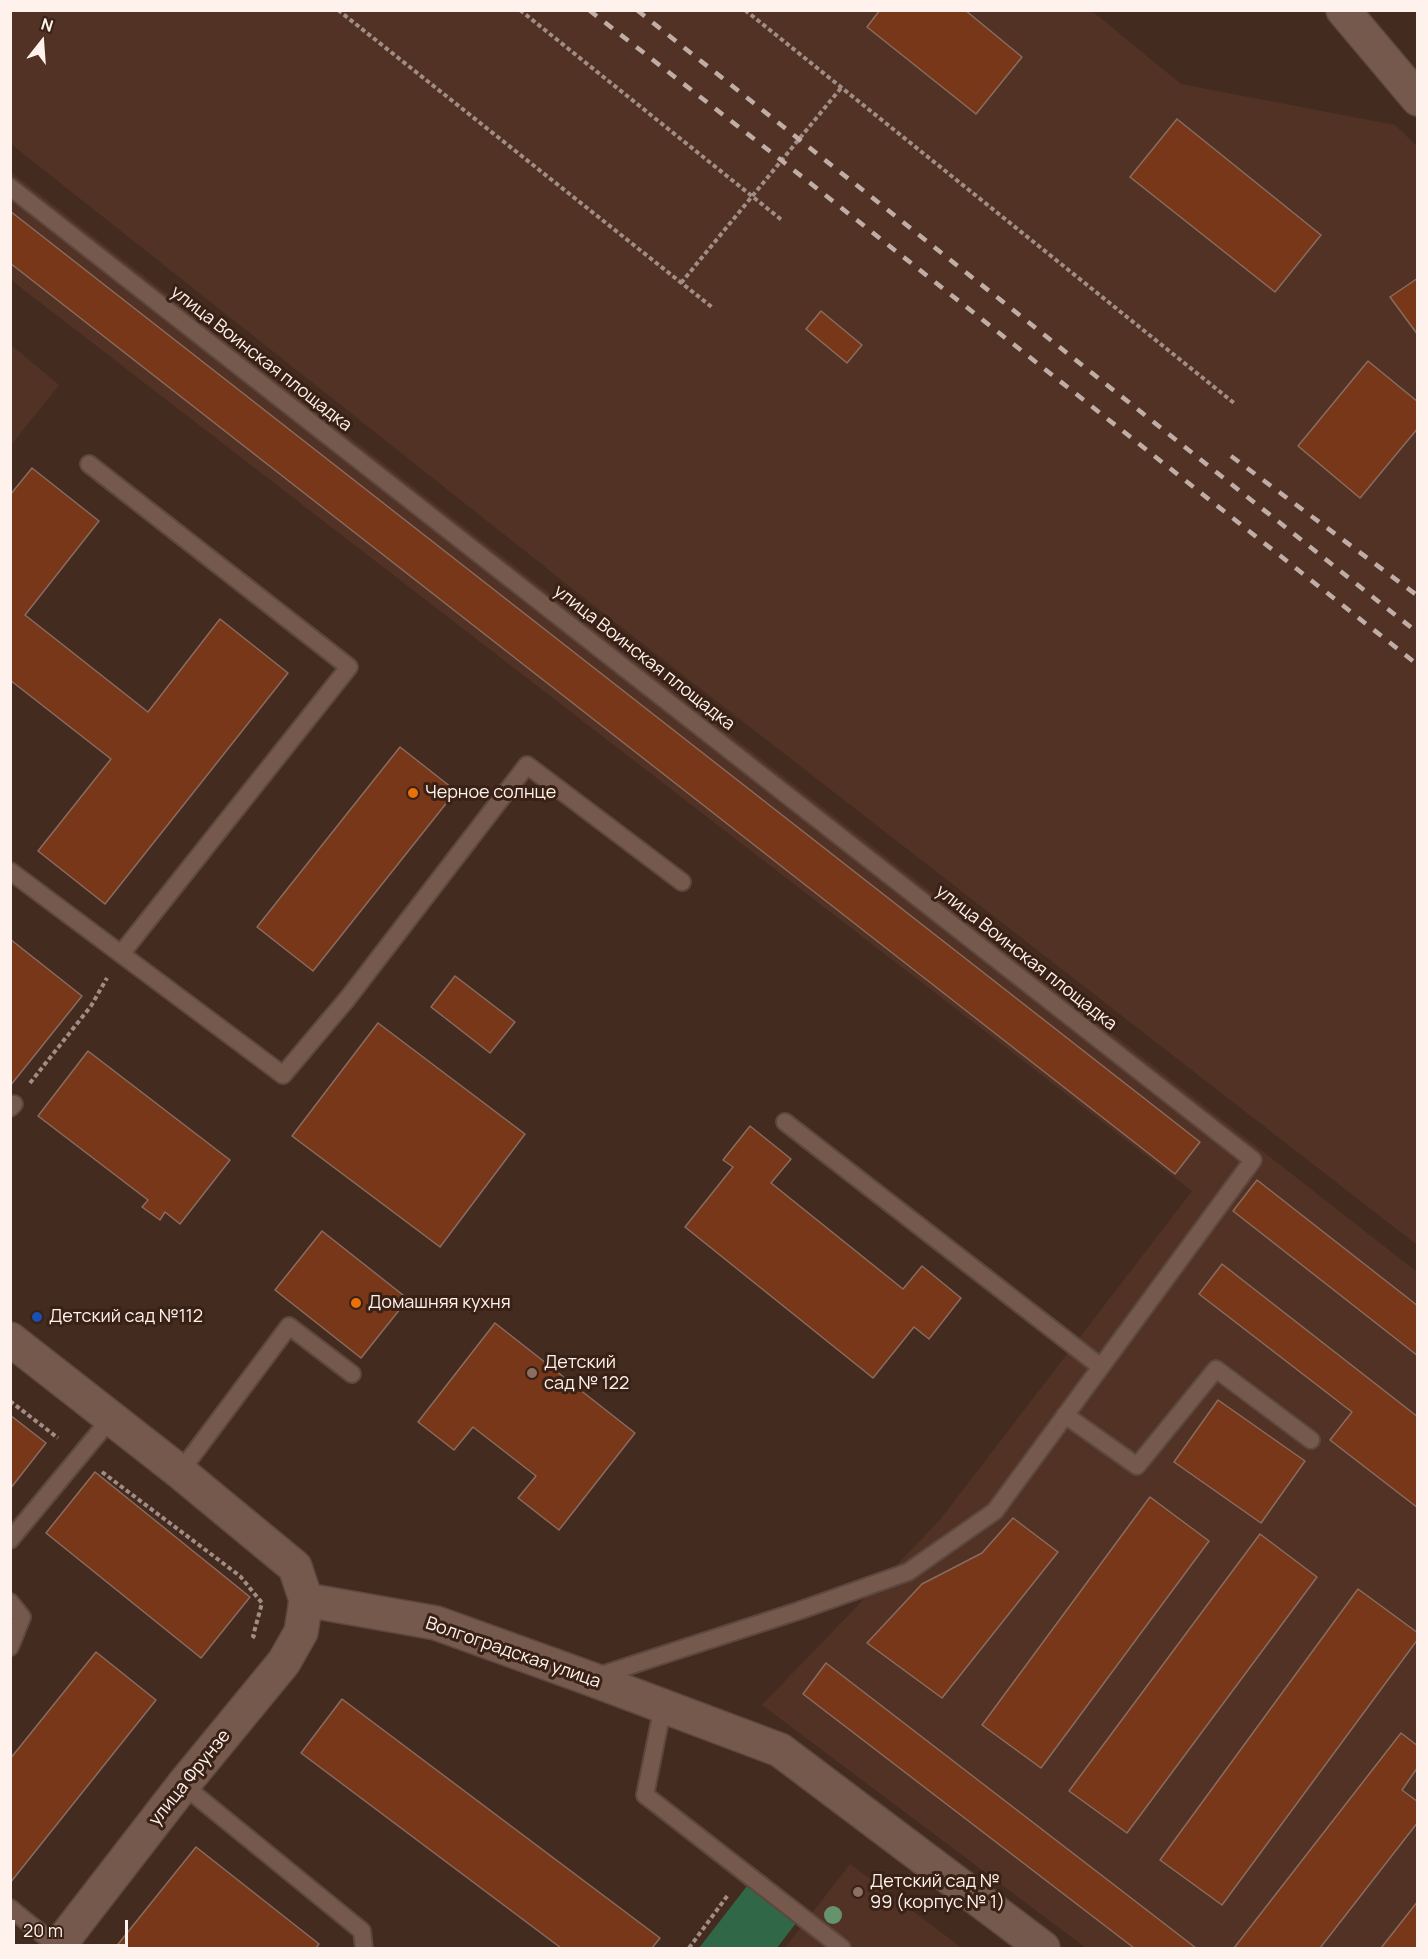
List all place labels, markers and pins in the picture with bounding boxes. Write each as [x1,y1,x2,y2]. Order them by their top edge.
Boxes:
place label: Черное солнце [425,782,556,804]
marker: Черное солнце [406,786,420,800]
place label: Домашняя кухня [368,1292,511,1314]
marker: Домашняя кухня [349,1296,363,1310]
place label: Детский сад №112 [49,1306,203,1328]
marker: Детский сад №112 [30,1310,44,1324]
place label: Детский сад № 122 [544,1352,629,1394]
marker: Детский сад № 122 [525,1366,539,1380]
place label: Детский сад № 99 (корпус № 1) [870,1871,1005,1914]
marker: Детский сад № 99 (корпус № 1) [851,1885,865,1899]

